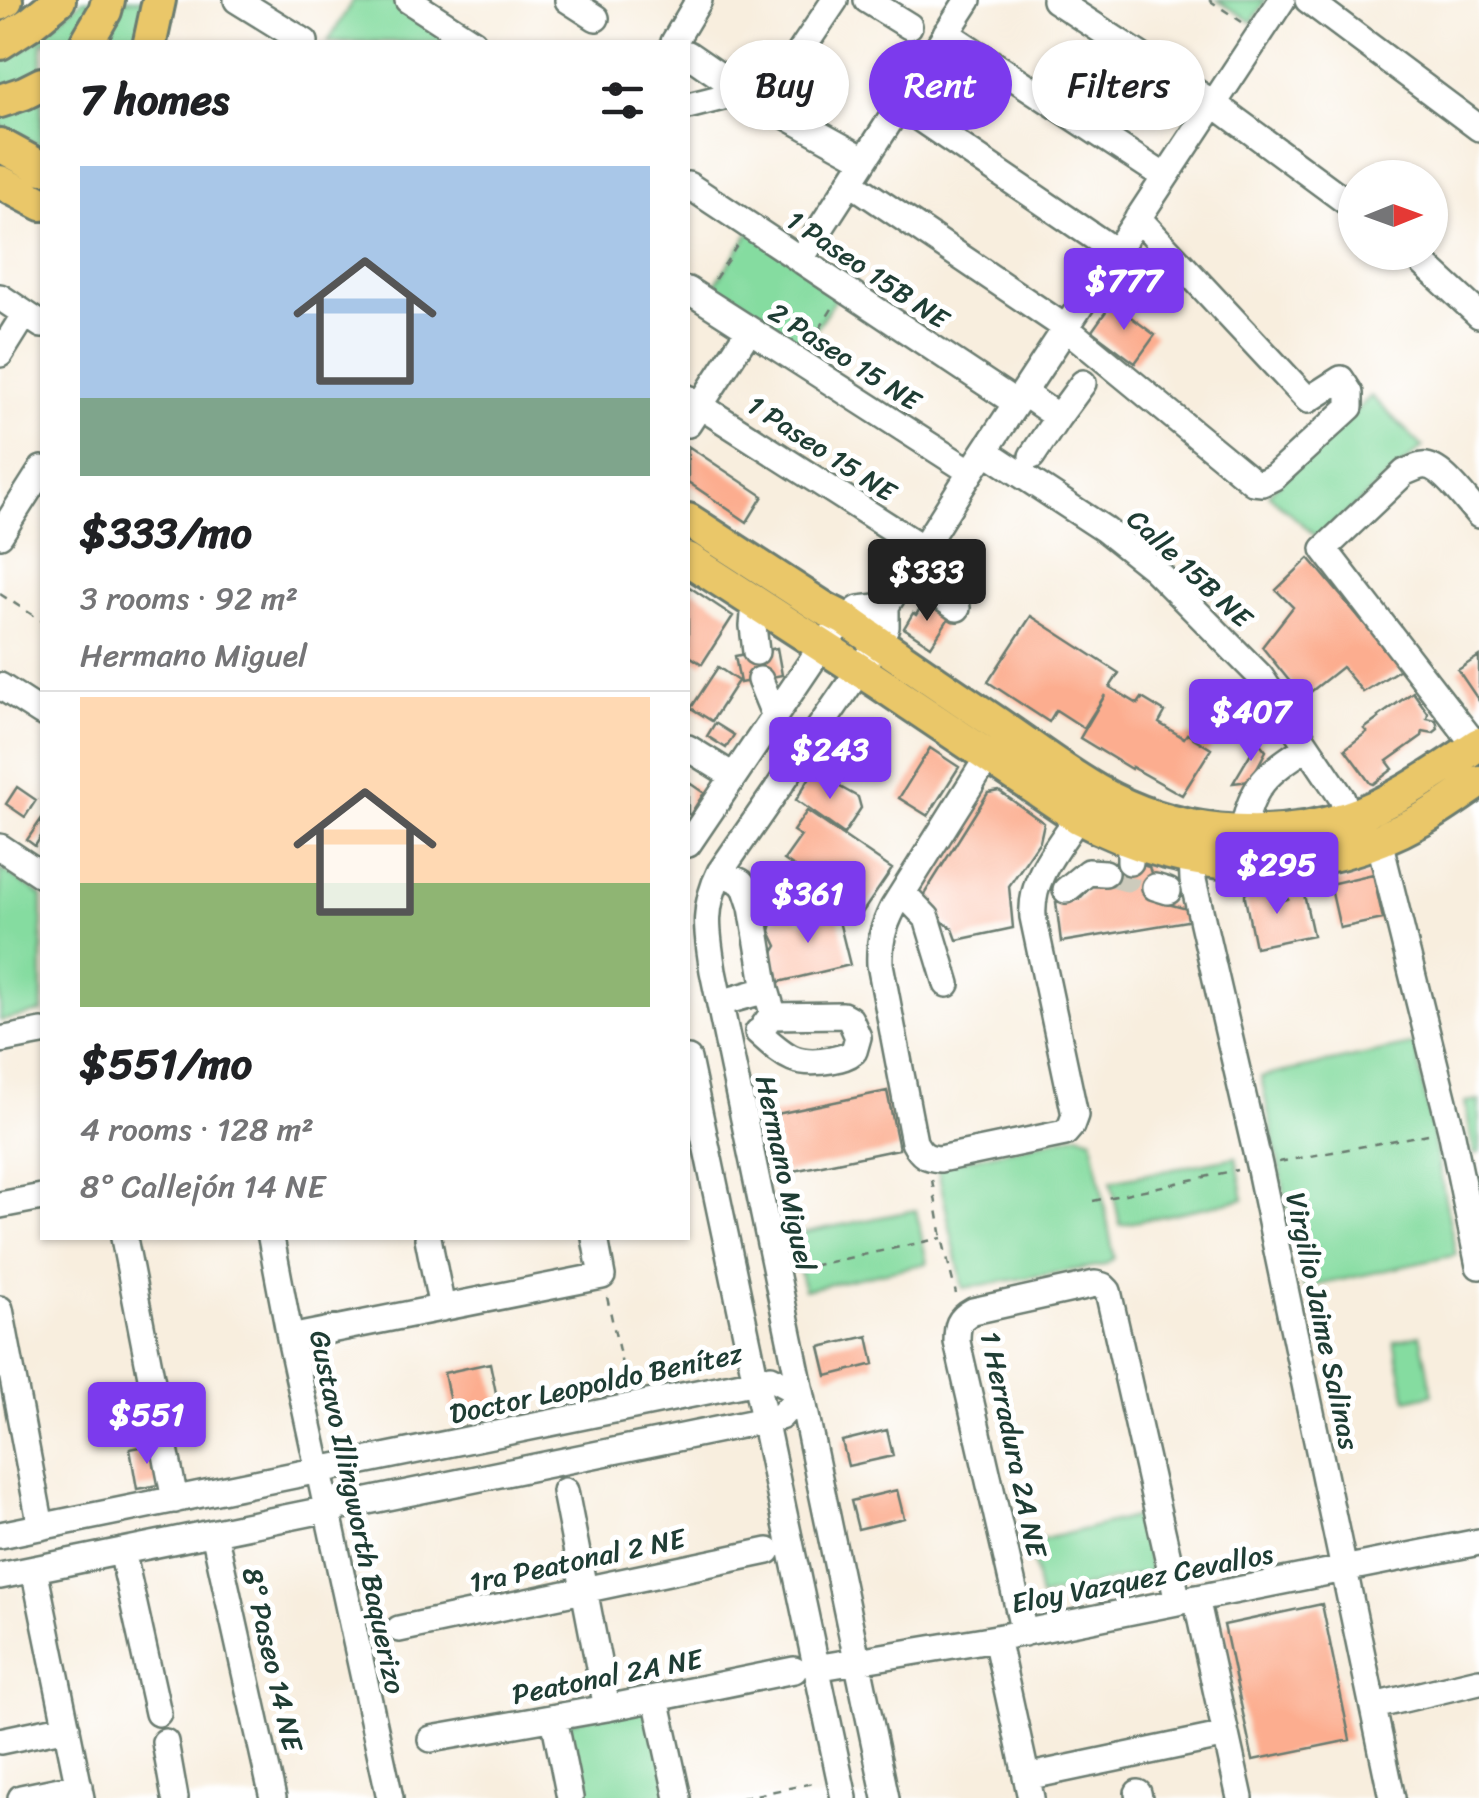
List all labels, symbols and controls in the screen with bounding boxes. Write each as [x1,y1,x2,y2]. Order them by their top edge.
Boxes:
chip: Buy [720,40,849,130]
chip: Rent [869,40,1012,130]
chip: Filters [1032,40,1205,130]
text: 7 homes [80,63,229,137]
icon: filters [595,73,650,128]
north arrow [1338,160,1448,270]
map controls [1338,160,1448,270]
street label: 1 Paseo 15B NE [776,197,961,343]
icon: home [275,231,455,411]
pin: $777 [1065,248,1183,333]
text: $777 [1086,252,1162,309]
street label: 2 Paseo 15 NE [758,288,932,425]
street label: 1 Paseo 15 NE [737,382,908,516]
text: $333/mo [80,496,252,570]
street label: Calle 15B NE [1115,496,1265,641]
pin: $333 [868,539,986,624]
text: $333 [890,543,964,600]
text: 3 rooms · 92 m² [80,570,298,627]
text: Hermano Miguel [80,627,307,684]
pin: $407 [1192,679,1310,764]
text: $407 [1211,683,1291,740]
pin: $243 [771,717,889,802]
text: $243 [791,721,869,778]
icon: home [275,762,455,942]
pin: $295 [1218,832,1336,917]
text: $295 [1237,836,1317,893]
pin: $361 [749,861,867,946]
text: $361 [772,865,844,922]
text: $551/mo [80,1027,252,1101]
street label: Hermano Miguel [741,1071,830,1276]
text: 4 rooms · 128 m² [80,1101,314,1158]
text: 8° Callejón 14 NE [80,1158,325,1215]
street label: Virgilio Jaime Salinas [1271,1188,1374,1455]
street label: Gustavo Illingworth Baquerizo [295,1326,420,1698]
street label: 1 Herradura 2A NE [966,1327,1062,1563]
street label: Doctor Leopoldo Benítez [445,1328,748,1438]
pin: $551 [88,1382,206,1467]
text: $551 [110,1386,184,1443]
street label: 1ra Peatonal 2 NE [465,1513,691,1607]
street label: Eloy Vazquez Cevallos [1007,1529,1278,1628]
street label: 8° Paseo 14 NE [228,1562,318,1757]
street label: Peatonal 2A NE [508,1634,708,1719]

